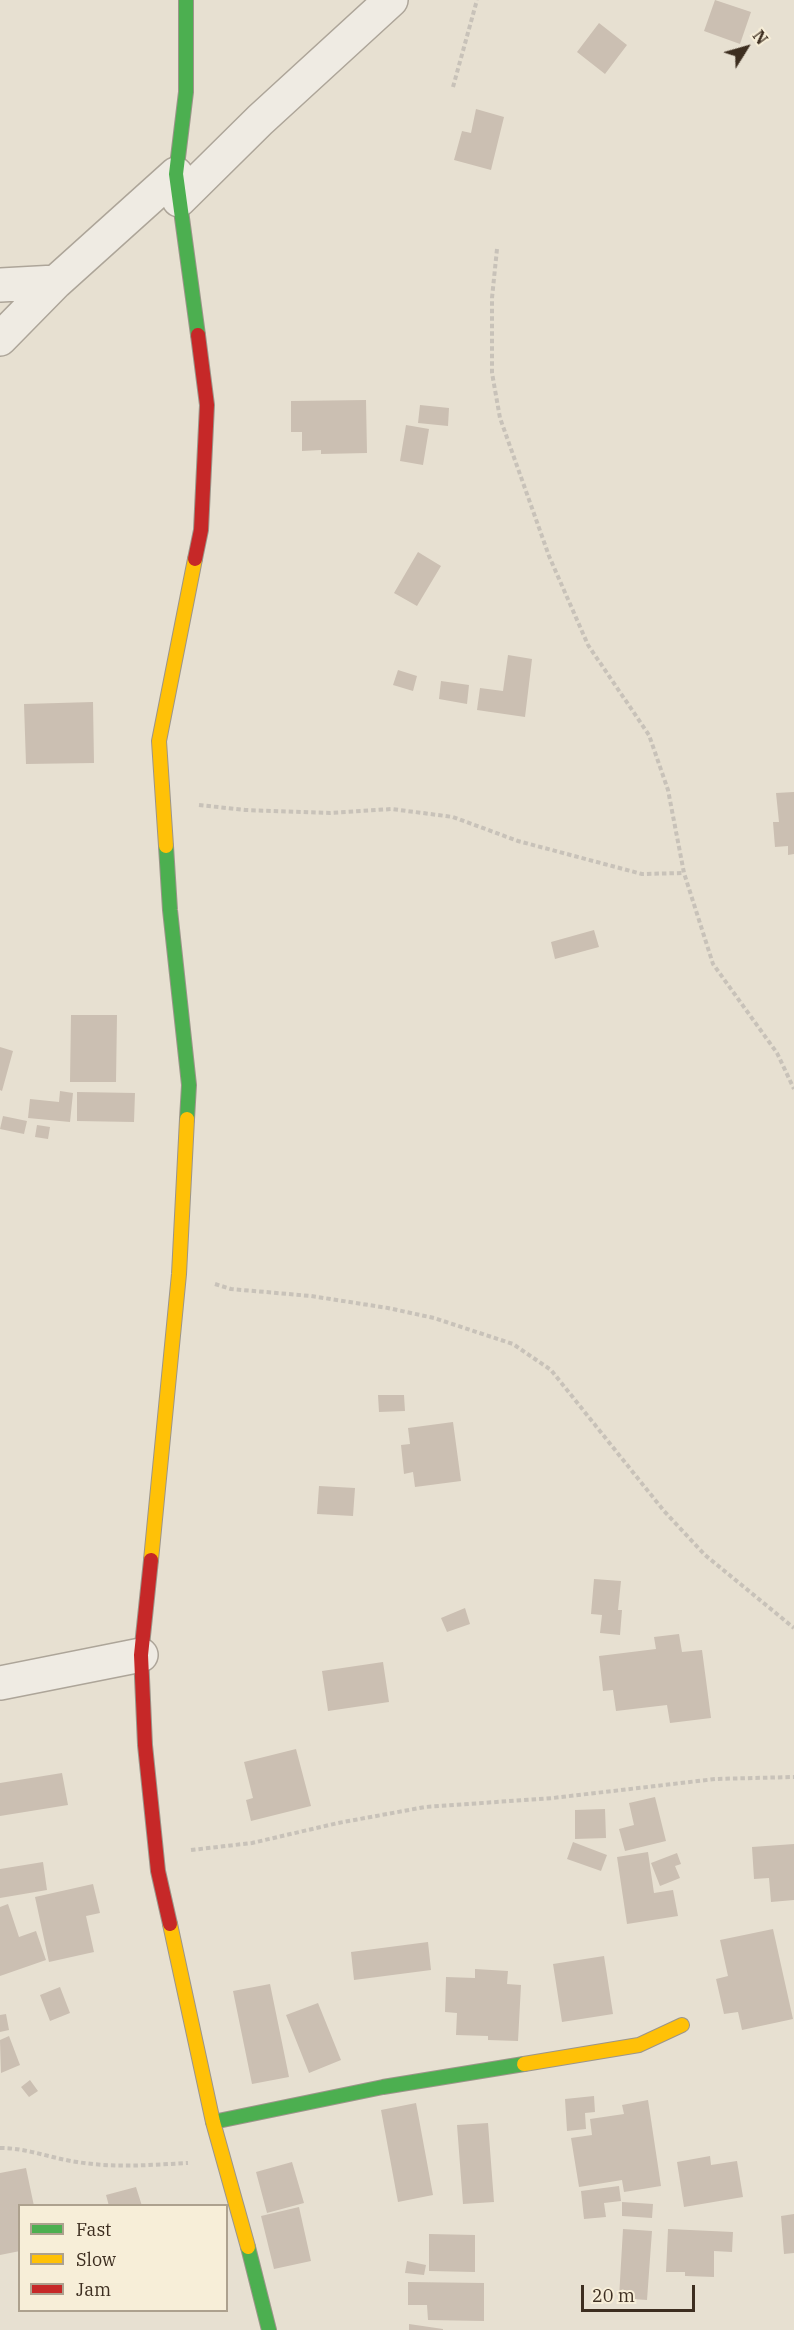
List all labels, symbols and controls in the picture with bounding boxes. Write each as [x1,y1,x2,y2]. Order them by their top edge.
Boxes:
north arrow [716,18,776,78]
text: N [749,26,772,48]
legend [18,2204,228,2312]
text: Fast [76,2218,111,2241]
text: Slow [76,2248,116,2271]
scale bar [584,2273,698,2311]
text: Jam [76,2278,111,2301]
text: 20 m [592,2284,635,2307]

